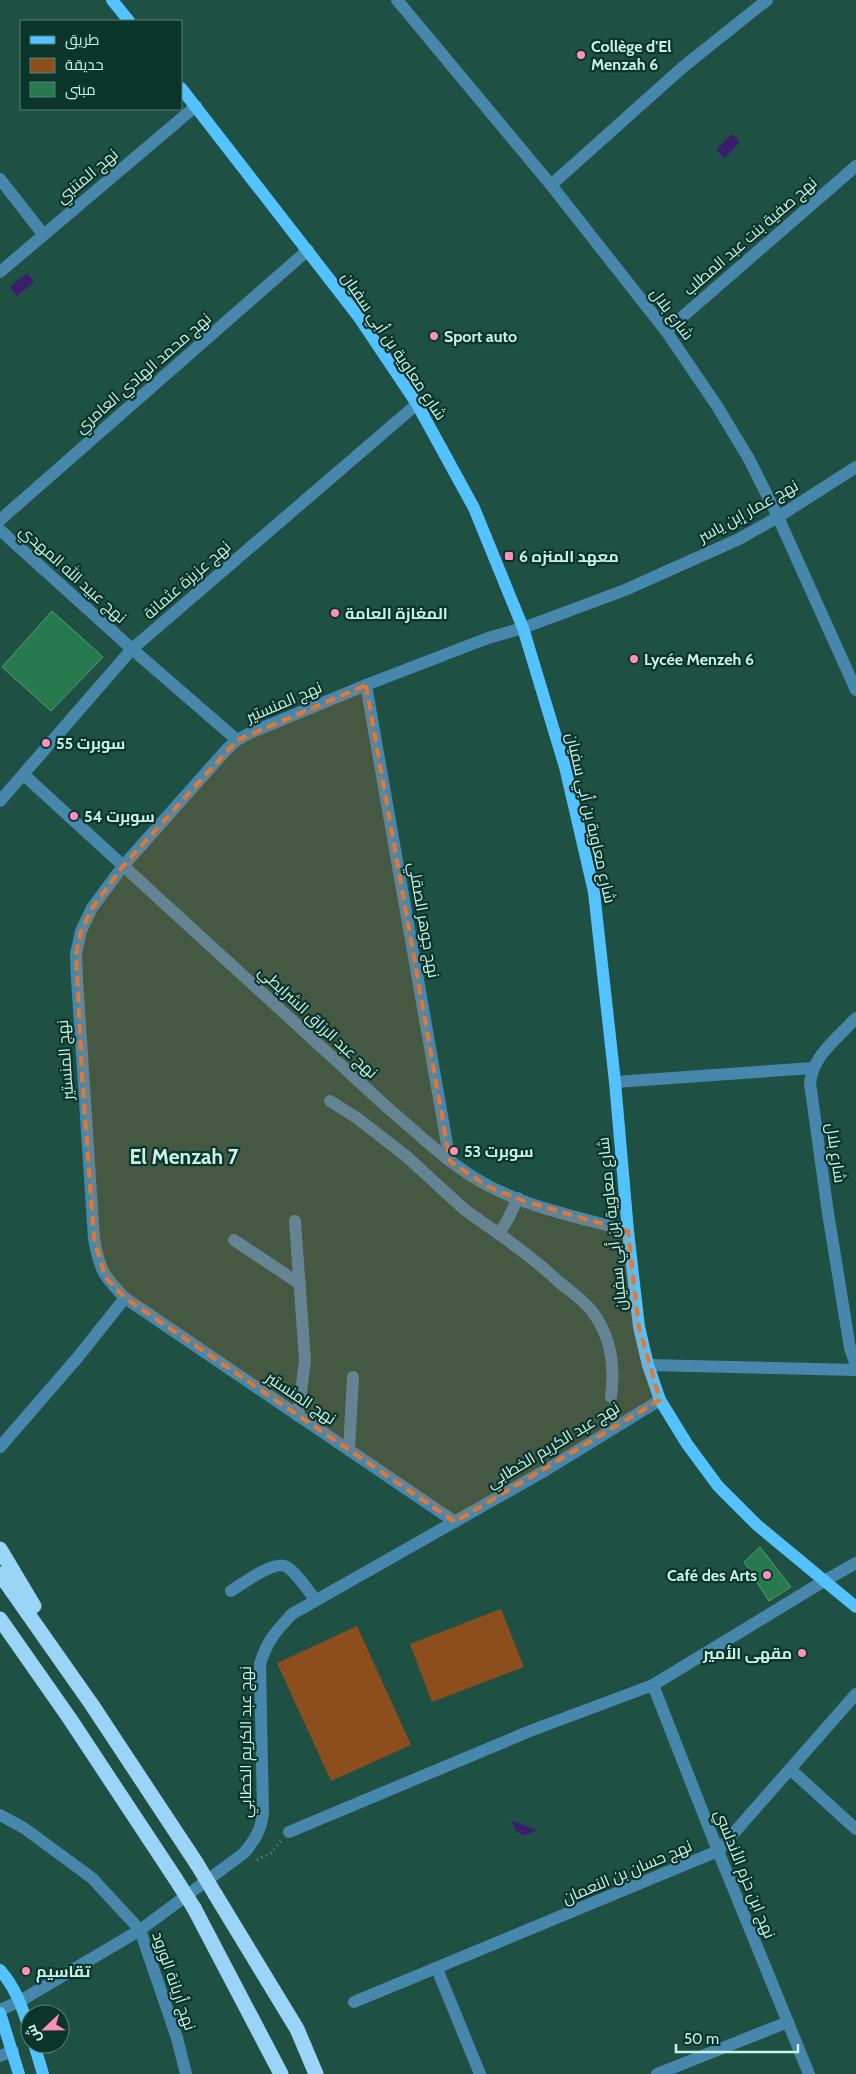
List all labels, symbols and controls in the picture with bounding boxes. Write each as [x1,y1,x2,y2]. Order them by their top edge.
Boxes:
legend [20,20,182,110]
text: طريق [65,31,99,50]
place label: Collège d'El Menzah 6 [591,37,671,74]
marker: Collège d'El Menzah 6 [575,49,587,61]
text: حديقة [65,56,104,74]
text: مبنى [65,81,96,100]
street label: نهج المتنبي [52,145,124,211]
street label: نهج صفية بنت عبد المطلب [679,173,822,301]
street label: شارع معاوية بن أبي سفيان [334,268,451,426]
street label: شارع بلال [645,284,698,345]
street label: نهج محمد الهادي العامري [71,309,218,440]
place label: Sport auto [444,327,517,346]
marker: Sport auto [428,330,440,342]
street label: نهج عمار إبن ياسر [694,476,802,549]
street label: نهج عبيد الله المهدي [13,520,131,630]
street label: نهج عزيزة عثمانة [140,537,236,625]
place label: معهد المنزه 6 [519,547,619,566]
marker: معهد المنزه 6 [503,550,515,562]
place label: المغازة العامة [345,604,448,623]
marker: المغازة العامة [329,607,341,619]
place label: Lycée Menzeh 6 [644,650,754,669]
marker: Lycée Menzeh 6 [628,653,640,665]
street label: نهج المنستير [242,677,326,729]
street label: شارع معاوية بن أبي سفيان [558,731,620,906]
place label: سوبرت 55 [56,734,125,753]
marker: سوبرت 55 [40,737,52,749]
place label: سوبرت 54 [84,807,155,826]
marker: سوبرت 54 [68,810,80,822]
street label: نهج جوهر الصقلي [401,861,444,980]
street label: نهج عبد الرزاق الشرايطي [252,962,382,1085]
street label: نهج المنستير [53,1019,79,1102]
street label: شارع بلال [820,1122,850,1184]
street label: شارع معاوية بن أبي سفيان [593,1136,635,1312]
place label: سوبرت 53 [464,1142,533,1161]
district label: El Menzah 7 [129,1144,239,1169]
marker: سوبرت 53 [448,1145,460,1157]
street label: نهج المنستير [260,1367,340,1430]
street label: نهج عبد الكريم الخطابي [483,1398,625,1496]
place label: Café des Arts [667,1566,757,1585]
marker: Café des Arts [761,1569,773,1581]
place label: مقهى الأمير [702,1644,792,1663]
marker: مقهى الأمير [796,1647,808,1659]
street label: نهج عبد الكريم الخطابي [236,1666,259,1818]
street label: نهج ابن حزم الأندلسي [708,1807,780,1942]
street label: نهج حسان بن النعمان [559,1836,695,1910]
street label: نهج أريانة الورود [146,1929,200,2033]
place label: تقاسيم [36,1962,91,1983]
marker: تقاسيم [20,1965,32,1977]
north arrow [20,2004,70,2054]
text: ش [21,2022,45,2046]
scale bar [676,2022,798,2054]
text: 50 m [684,2030,719,2048]

